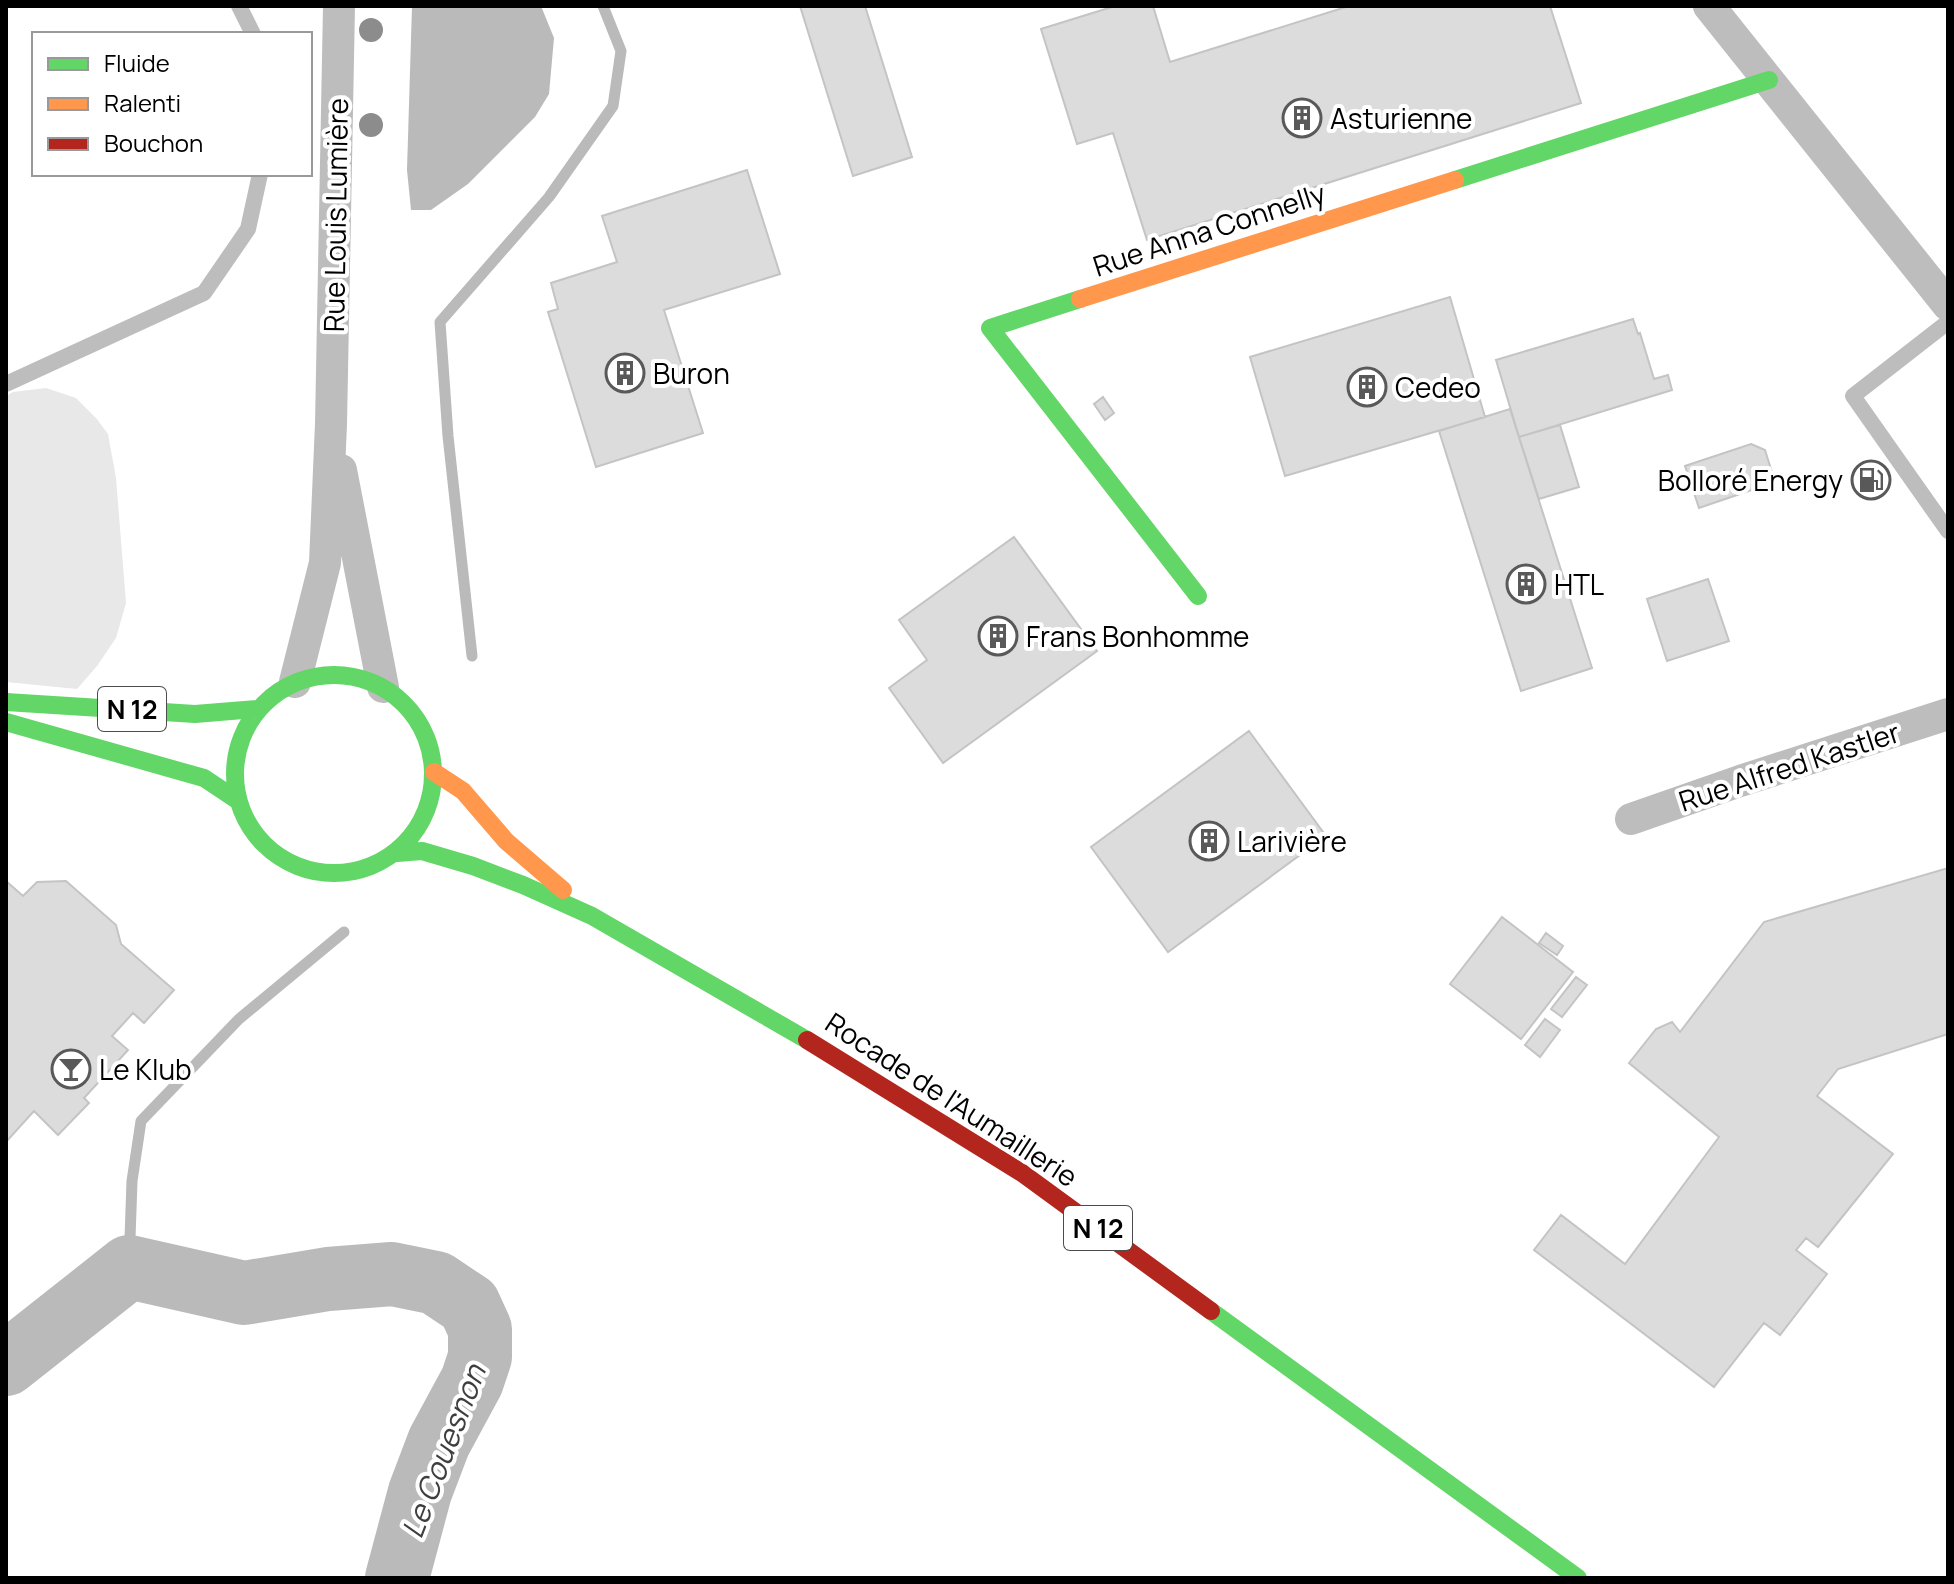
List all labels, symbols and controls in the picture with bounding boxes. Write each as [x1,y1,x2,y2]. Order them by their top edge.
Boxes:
legend [32,32,312,176]
text: Fluide [104,46,170,79]
text: Ralenti [104,86,181,119]
building icon: Asturienne [1281,97,1323,139]
street label: Rue Louis Lumière [314,98,356,332]
place label: Asturienne [1330,99,1472,137]
text: Bouchon [104,126,203,159]
street label: Rue Anna Connelly [1088,173,1330,285]
building icon: Buron [604,352,646,394]
place label: Buron [653,354,730,392]
building icon: Cedeo [1346,366,1388,408]
place label: Cedeo [1395,368,1481,406]
fuel station icon: Bolloré Energy [1850,459,1892,501]
place label: Bolloré Energy [1658,461,1843,499]
building icon: HTL [1505,563,1547,605]
place label: HTL [1554,565,1604,603]
building icon: Frans Bonhomme [977,615,1019,657]
place label: Frans Bonhomme [1026,617,1249,655]
road number: N 12 [98,687,166,731]
street label: Rue Alfred Kastler [1674,712,1904,820]
building icon: Larivière [1188,820,1230,862]
place label: Larivière [1237,822,1347,860]
street label: Rocade de l'Aumaillerie [819,1003,1085,1195]
bar icon: Le Klub [50,1048,92,1090]
place label: Le Klub [99,1050,192,1088]
road number: N 12 [1064,1206,1132,1250]
water label: Le Couesnon [391,1357,495,1544]

